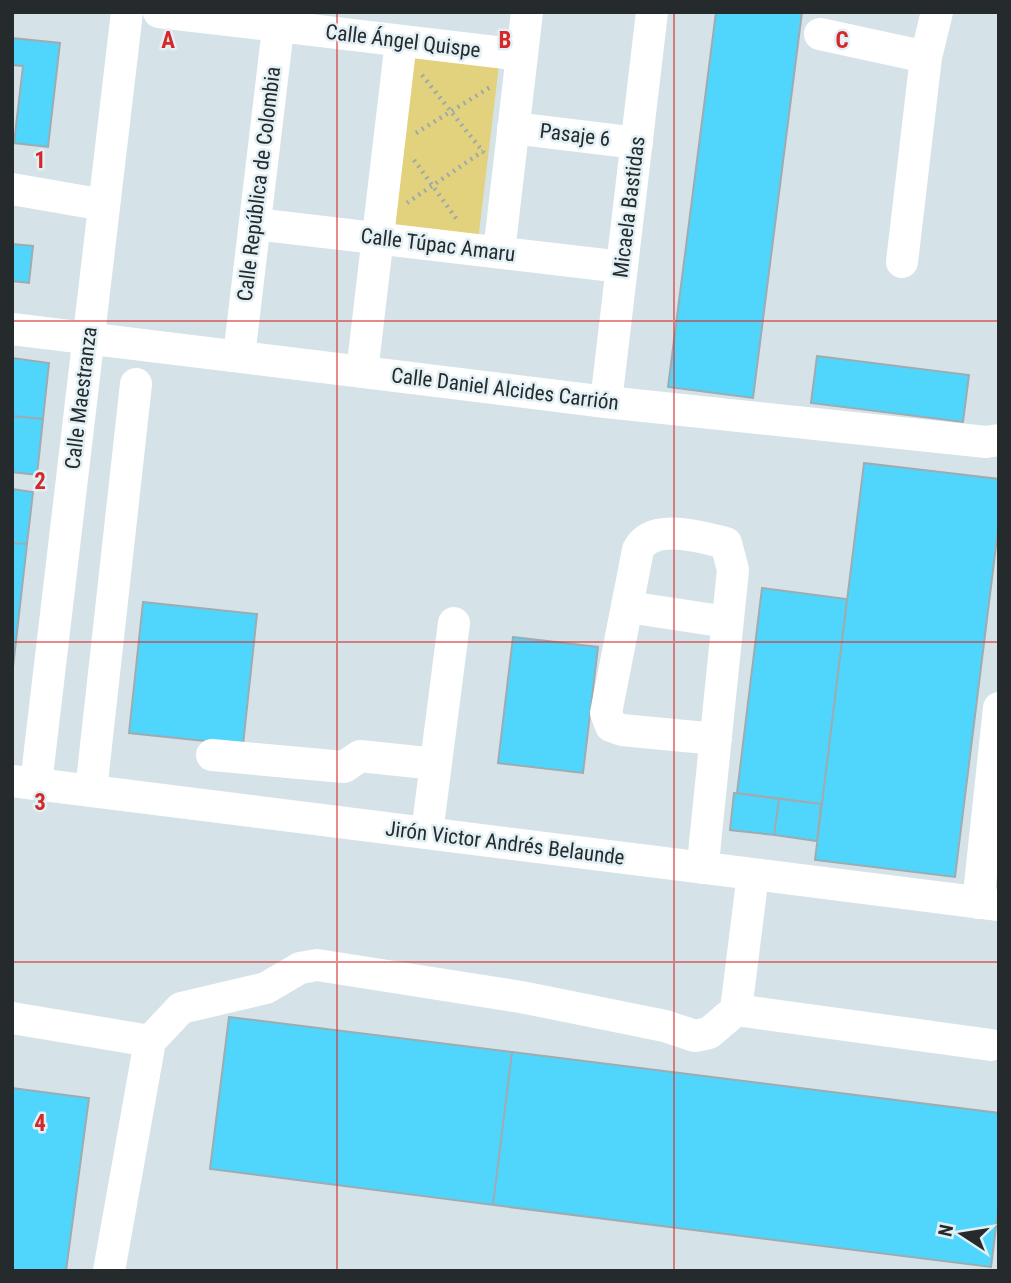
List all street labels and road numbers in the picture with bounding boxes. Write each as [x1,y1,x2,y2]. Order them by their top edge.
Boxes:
street label: Calle Ángel Quispe [324,20,482,62]
street label: Calle República de Colombia [233,65,285,303]
street label: Pasaje 6 [538,119,612,151]
street label: Micaela Bastidas [608,135,650,279]
street label: Calle Túpac Amaru [359,224,517,266]
street label: Calle Maestranza [60,325,102,471]
street label: Calle Daniel Alcides Carrión [390,363,620,415]
street label: Jirón Victor Andrés Belaunde [384,816,626,870]

